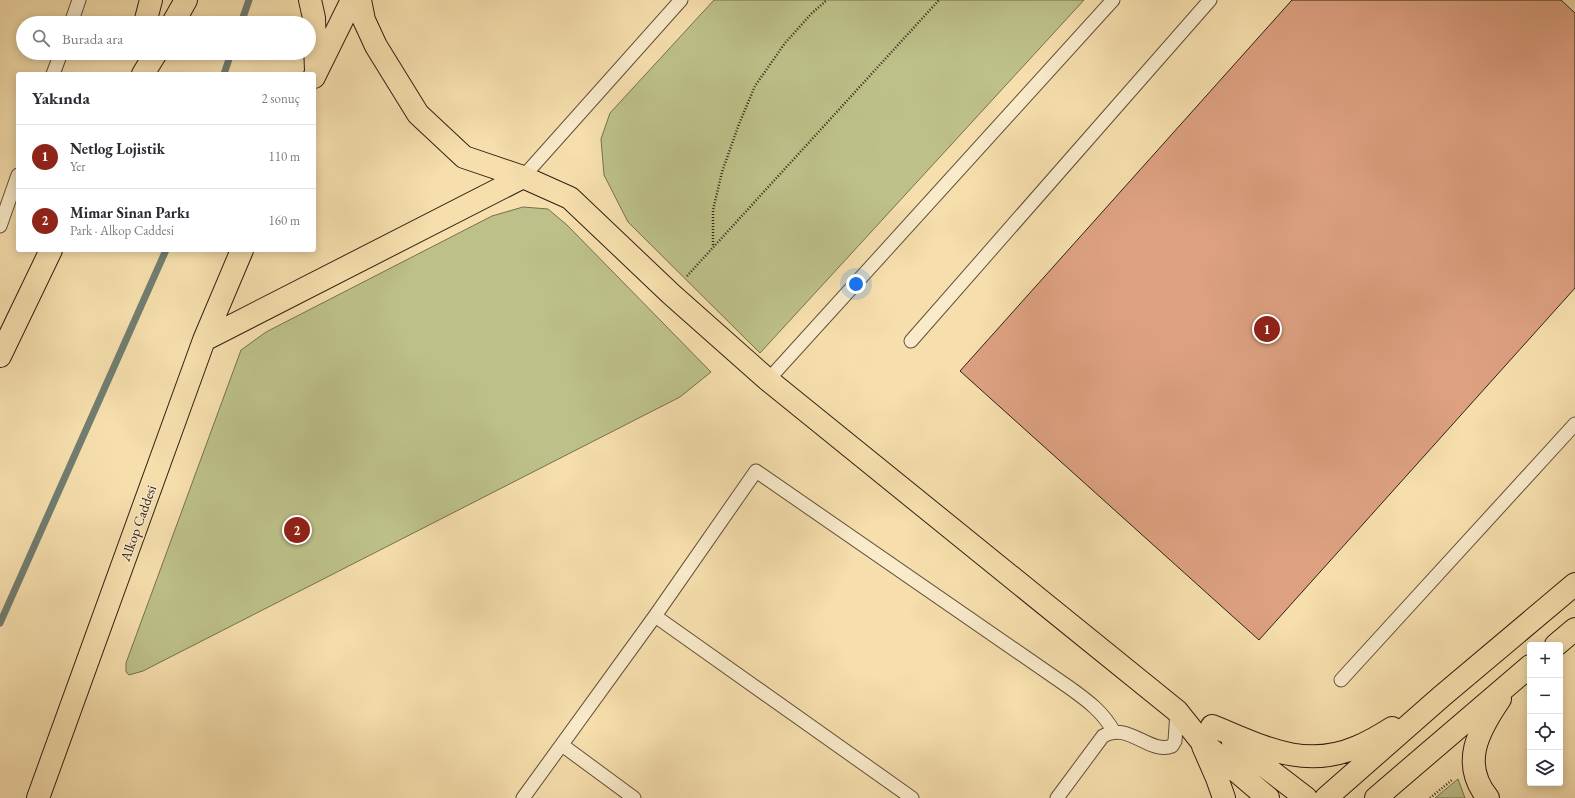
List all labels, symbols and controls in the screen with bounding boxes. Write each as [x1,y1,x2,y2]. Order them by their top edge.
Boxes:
search box [16,16,316,60]
icon: search [30,27,52,49]
text: Burada ara [62,29,123,48]
text: Yakında [32,87,90,109]
text: 2 sonuç [262,90,300,107]
text: Netlog Lojistik [70,139,165,158]
text: 1 [42,148,48,165]
text: 110 m [269,148,300,165]
text: Yer [70,158,86,175]
text: Mimar Sinan Parkı [70,203,190,222]
text: 2 [42,212,48,229]
text: 160 m [269,212,300,229]
text: Park · Alkop Caddesi [70,222,174,239]
your location [846,274,866,294]
pin: 1 [1254,314,1280,344]
street label: Alkop Caddesi [116,482,160,564]
pin: 2 [284,515,310,545]
map controls [1527,642,1563,786]
button: + [1527,642,1563,678]
button: − [1527,678,1563,714]
button: locate [1527,714,1563,750]
button: layers [1527,750,1563,786]

